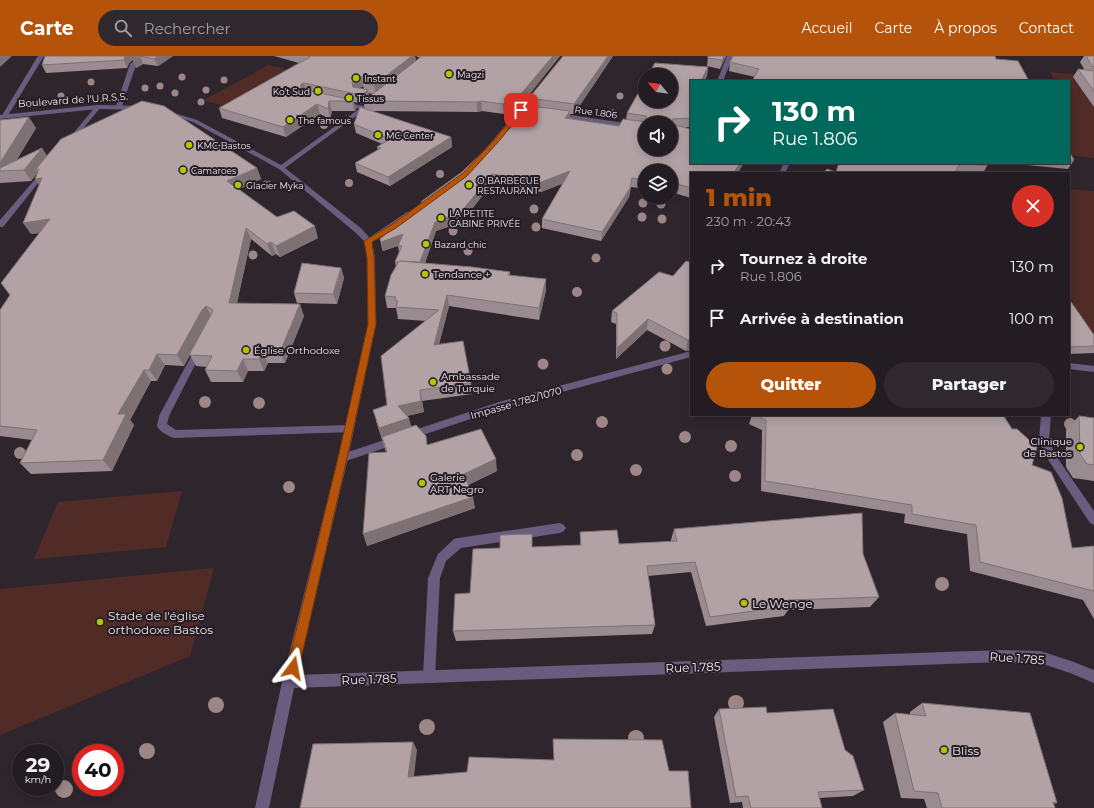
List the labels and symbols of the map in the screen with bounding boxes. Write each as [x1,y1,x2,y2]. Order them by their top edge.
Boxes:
north arrow [638,68,678,108]
marker: Magzi [444,69,454,79]
place label: Magzi [457,69,484,80]
marker: Instant [351,73,361,83]
place label: Instant [364,73,396,84]
place label: Ko't Sud [273,86,310,97]
marker: Ko't Sud [313,86,323,96]
street label: Boulevard de l'U.R.S.S. [18,90,128,110]
marker: Tissus [344,93,354,103]
place label: Tissus [357,93,384,104]
pin [504,93,538,127]
street label: Rue 1.806 [574,104,618,120]
marker: The famous [285,115,295,125]
place label: The famous [298,115,352,126]
marker: MC Center [373,130,383,140]
place label: MC Center [386,130,434,141]
marker: KMC Bastos [184,140,194,150]
place label: KMC Bastos [197,140,251,151]
marker: Camaroes [178,165,188,175]
place label: Camaroes [191,165,237,176]
place label: O BARBECUE RESTAURANT [477,175,540,196]
marker: Glacier Myka [233,180,243,190]
place label: Glacier Myka [246,180,304,191]
marker: O BARBECUE RESTAURANT [464,180,474,190]
place label: LA PETITE CABINE PRIVÉE [449,208,521,229]
marker: LA PETITE CABINE PRIVÉE [436,213,446,223]
marker: Bazard chic [421,239,431,249]
place label: Bazard chic [434,239,487,250]
place label: Tendance + [433,268,491,281]
marker: Tendance + [420,269,430,279]
place label: Église Orthodoxe [254,344,340,357]
marker: Église Orthodoxe [241,345,251,355]
place label: Ambassade de Turquie [441,370,500,395]
marker: Ambassade de Turquie [428,377,438,387]
street label: Impasse 1.782/1070 [469,384,563,422]
place label: Clinique de Bastos [1023,435,1072,460]
marker: Clinique de Bastos [1075,442,1085,452]
place label: Galerie ART Negro [430,471,484,496]
marker: Galerie ART Negro [417,478,427,488]
place label: Le Wenge [752,596,813,611]
marker: Le Wenge [739,598,749,608]
place label: Stade de l'église orthodoxe Bastos [108,608,213,637]
marker: Stade de l'église orthodoxe Bastos [95,617,105,627]
position arrow [272,647,314,689]
street label: Rue 1.785 [989,649,1045,667]
street label: Rue 1.785 [665,659,721,675]
street label: Rue 1.785 [341,671,397,687]
place label: Bliss [952,743,979,758]
speed limit sign: 40 [72,744,124,796]
marker: Bliss [939,745,949,755]

